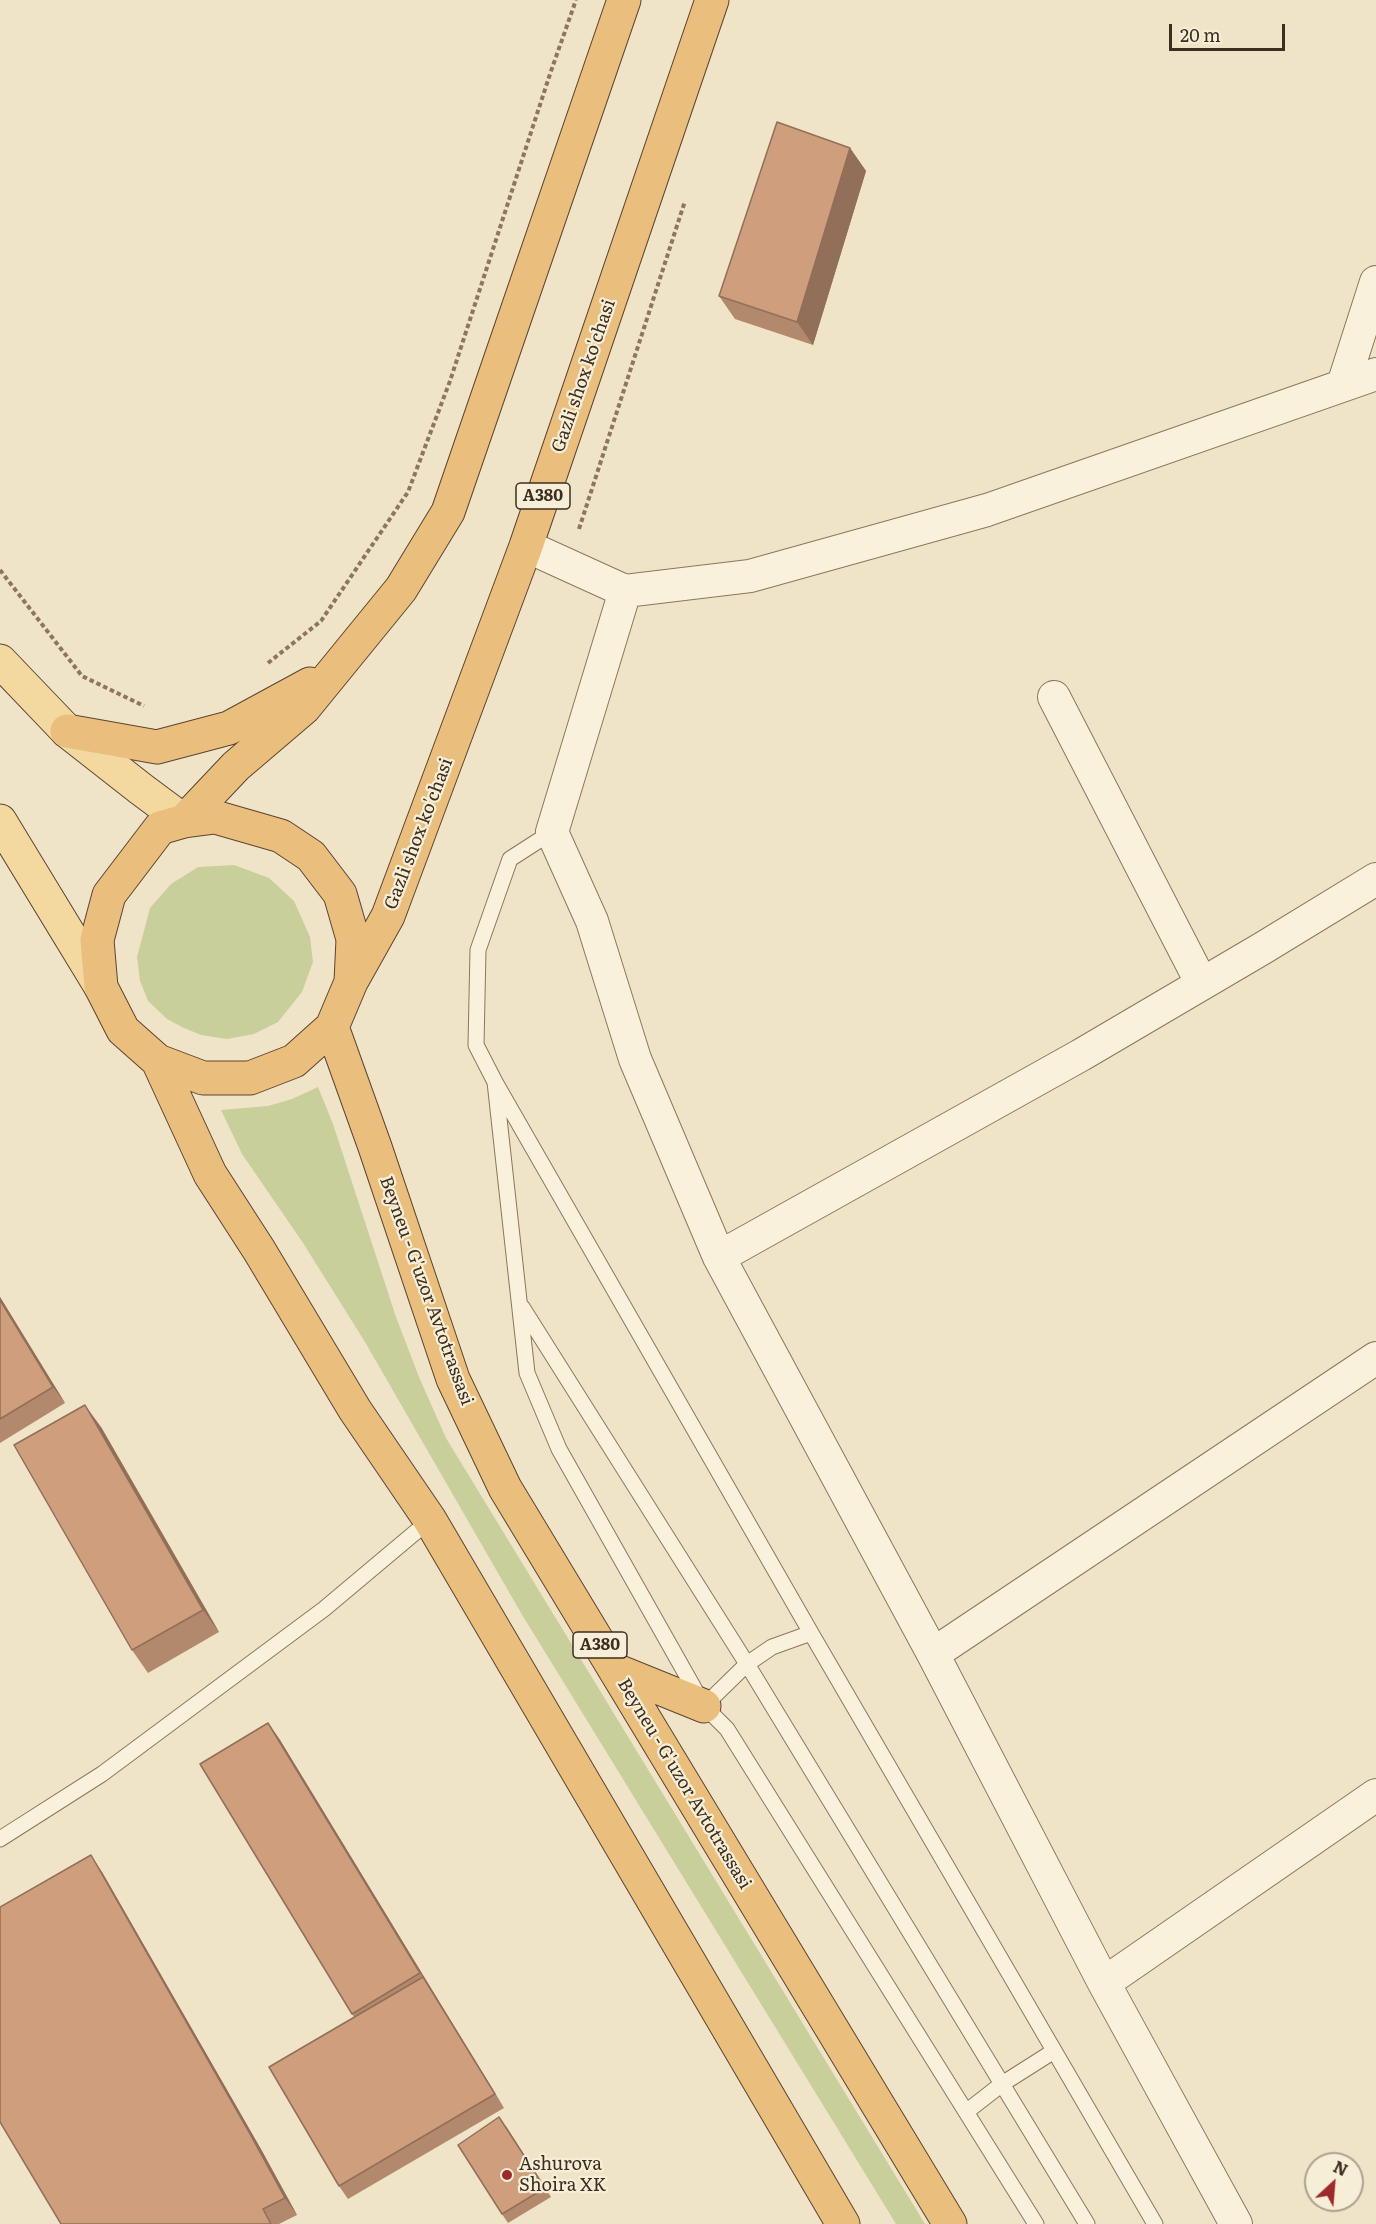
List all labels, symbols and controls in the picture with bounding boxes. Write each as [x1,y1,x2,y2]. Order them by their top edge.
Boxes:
scale bar [1172,12,1288,50]
text: 20 m [1180,21,1221,48]
street label: Gazli shox ko'chasi [548,297,620,455]
road number: A380 [516,483,570,509]
street label: Gazli shox ko'chasi [380,755,458,913]
street label: Beyneu - G'uzor Avtotrassasi [374,1174,478,1408]
road number: A380 [573,1632,627,1658]
street label: Beyneu - G'uzor Avtotrassasi [612,1675,756,1893]
north arrow [1304,2152,1364,2212]
place label: Ashurova Shoira XK [519,2154,606,2196]
text: N [1330,2154,1352,2181]
marker: Ashurova Shoira XK [500,2168,514,2182]

